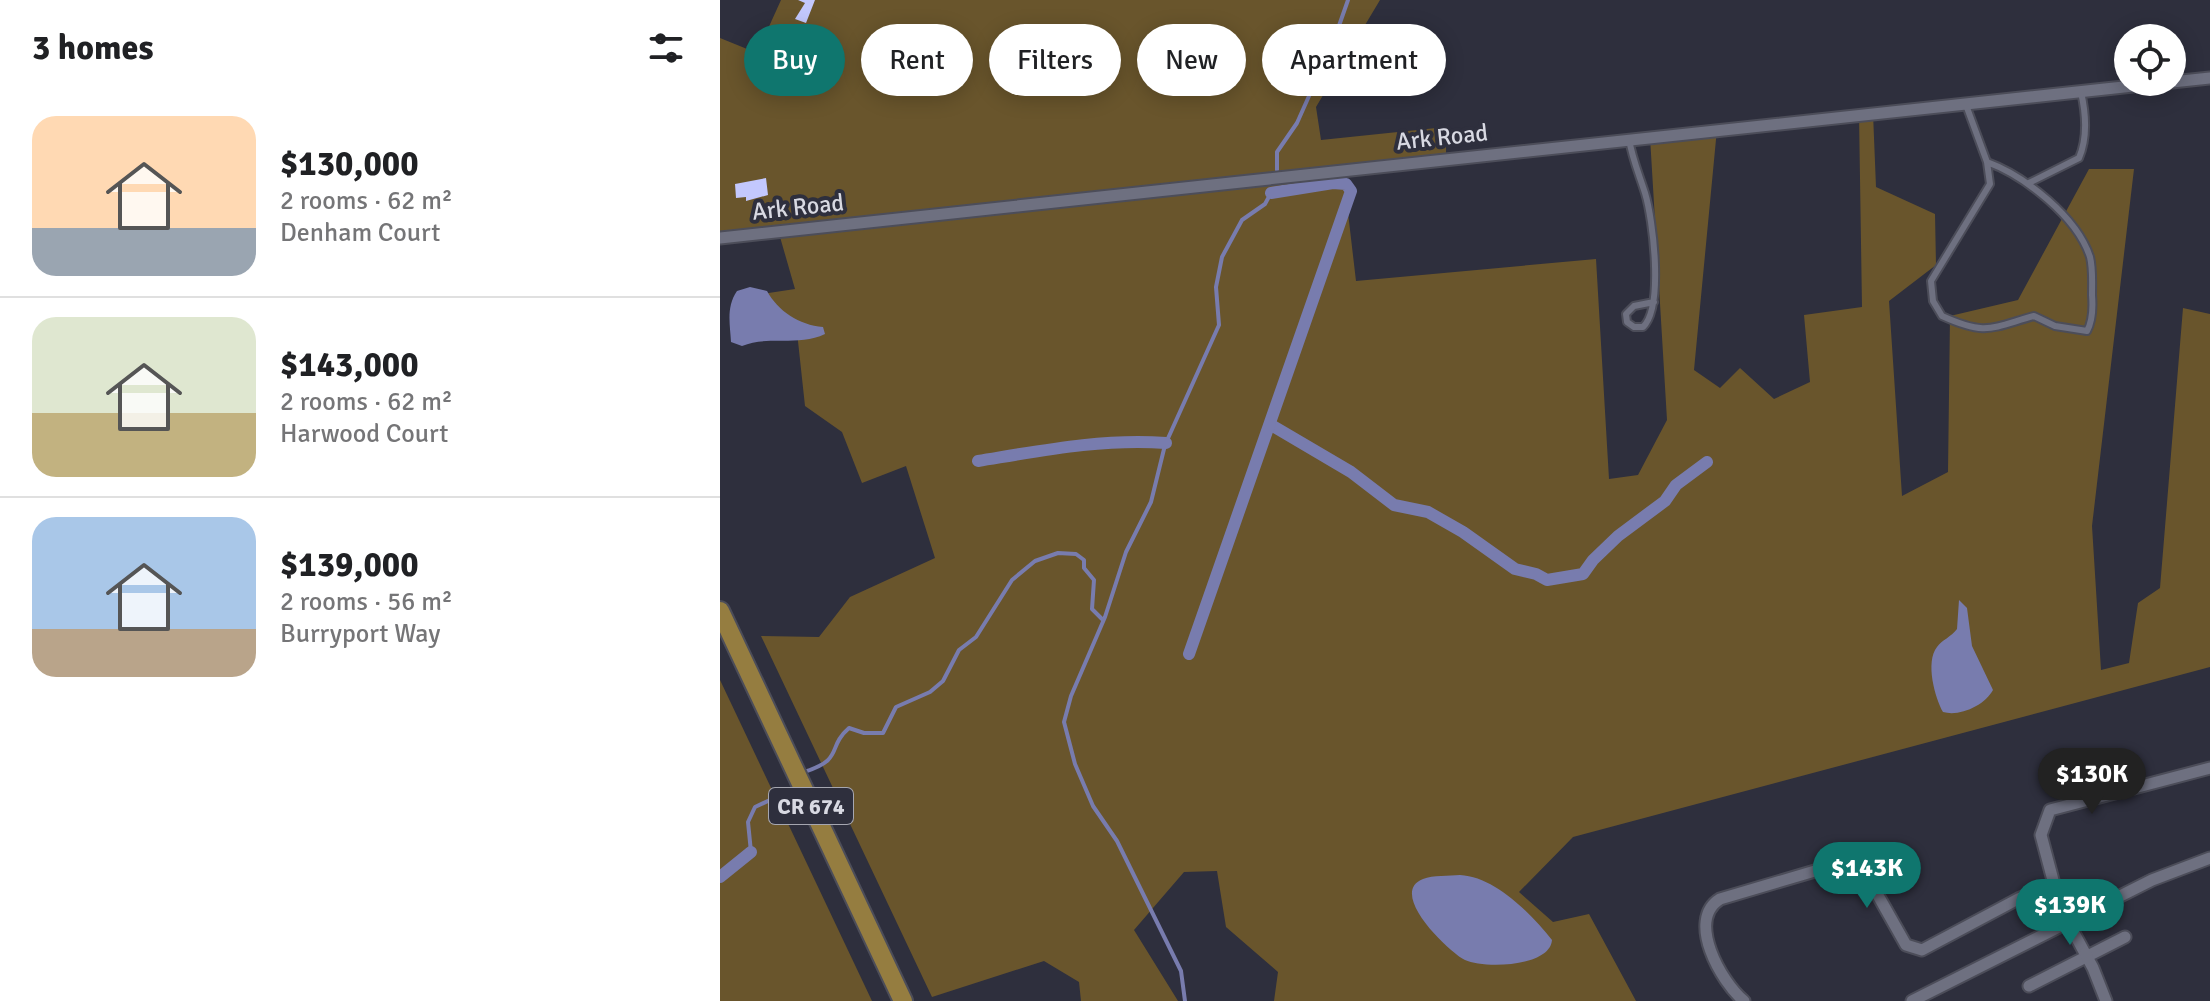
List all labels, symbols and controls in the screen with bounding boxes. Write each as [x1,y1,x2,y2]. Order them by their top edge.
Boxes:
chip: Buy [744,24,845,96]
chip: Rent [861,24,973,96]
chip: Filters [989,24,1121,96]
chip: New [1137,24,1246,96]
chip: Apartment [1262,24,1446,96]
map controls [2114,24,2186,96]
button: locate [2114,24,2186,96]
icon: filters [644,26,688,70]
text: 3 homes [32,27,153,69]
street label: Ark Road [1395,117,1489,157]
text: $130,000 [280,143,419,185]
icon: home [96,148,192,244]
text: 2 rooms · 62 m² [280,185,453,217]
street label: Ark Road [751,187,845,227]
text: Denham Court [280,217,440,249]
text: $143,000 [280,344,419,386]
icon: home [96,349,192,445]
text: 2 rooms · 62 m² [280,386,453,418]
text: Harwood Court [280,418,448,450]
text: $139,000 [280,544,419,586]
icon: home [96,549,192,645]
text: 2 rooms · 56 m² [280,586,453,618]
text: Burryport Way [280,618,440,650]
pin: $130K [2036,748,2148,816]
text: $130K [2056,758,2128,790]
road number: CR 674 [769,788,853,824]
pin: $143K [1811,842,1923,910]
text: $143K [1831,852,1903,884]
pin: $139K [2014,879,2126,947]
text: $139K [2034,889,2106,921]

